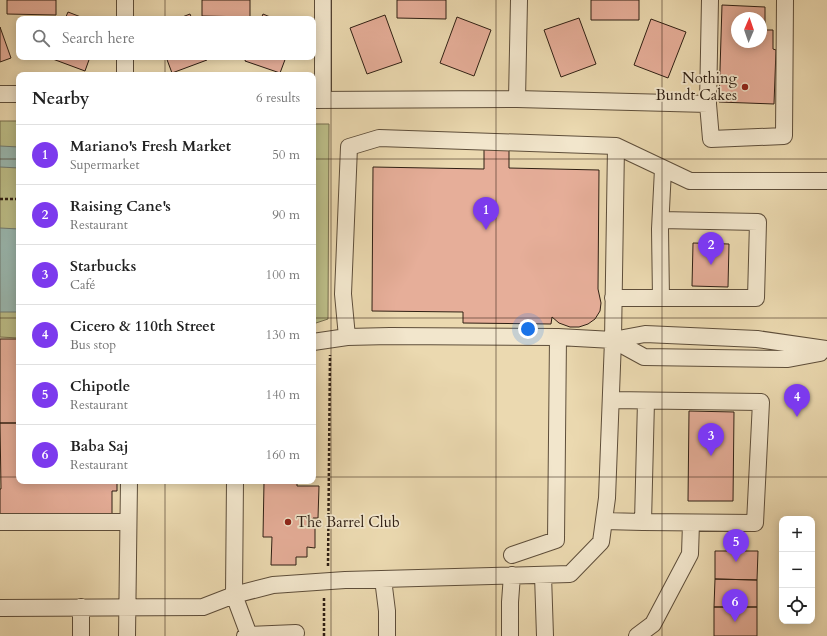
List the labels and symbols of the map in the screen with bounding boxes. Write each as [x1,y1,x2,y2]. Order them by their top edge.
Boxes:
north arrow [731,12,767,48]
place label: Nothing Bundt Cakes [655,68,738,105]
marker: Nothing Bundt Cakes [740,82,750,92]
pin: 1 [473,197,499,230]
pin: 2 [698,232,724,265]
your location [518,319,538,339]
pin: 4 [784,384,810,417]
pin: 3 [698,423,724,456]
place label: The Barrel Club [296,512,400,532]
marker: The Barrel Club [283,517,293,527]
pin: 5 [723,529,749,562]
pin: 6 [722,589,748,622]

